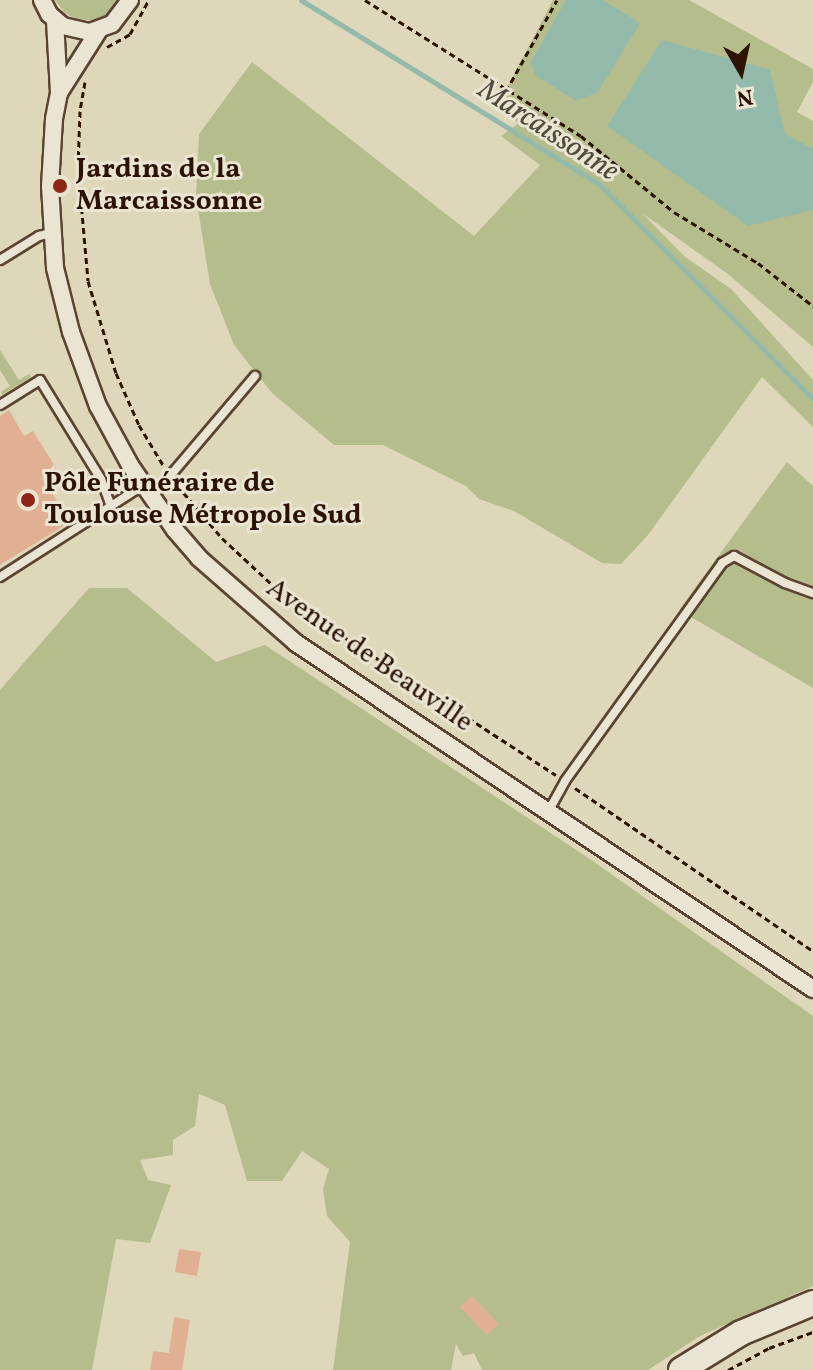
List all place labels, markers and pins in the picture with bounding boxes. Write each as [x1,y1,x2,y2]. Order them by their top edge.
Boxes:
place label: Jardins de la Marcaissonne [76,153,262,219]
marker: Jardins de la Marcaissonne [51,177,69,195]
place label: Pôle Funéraire de Toulouse Métropole Sud [44,467,362,533]
marker: Pôle Funéraire de Toulouse Métropole Sud [19,491,37,509]

